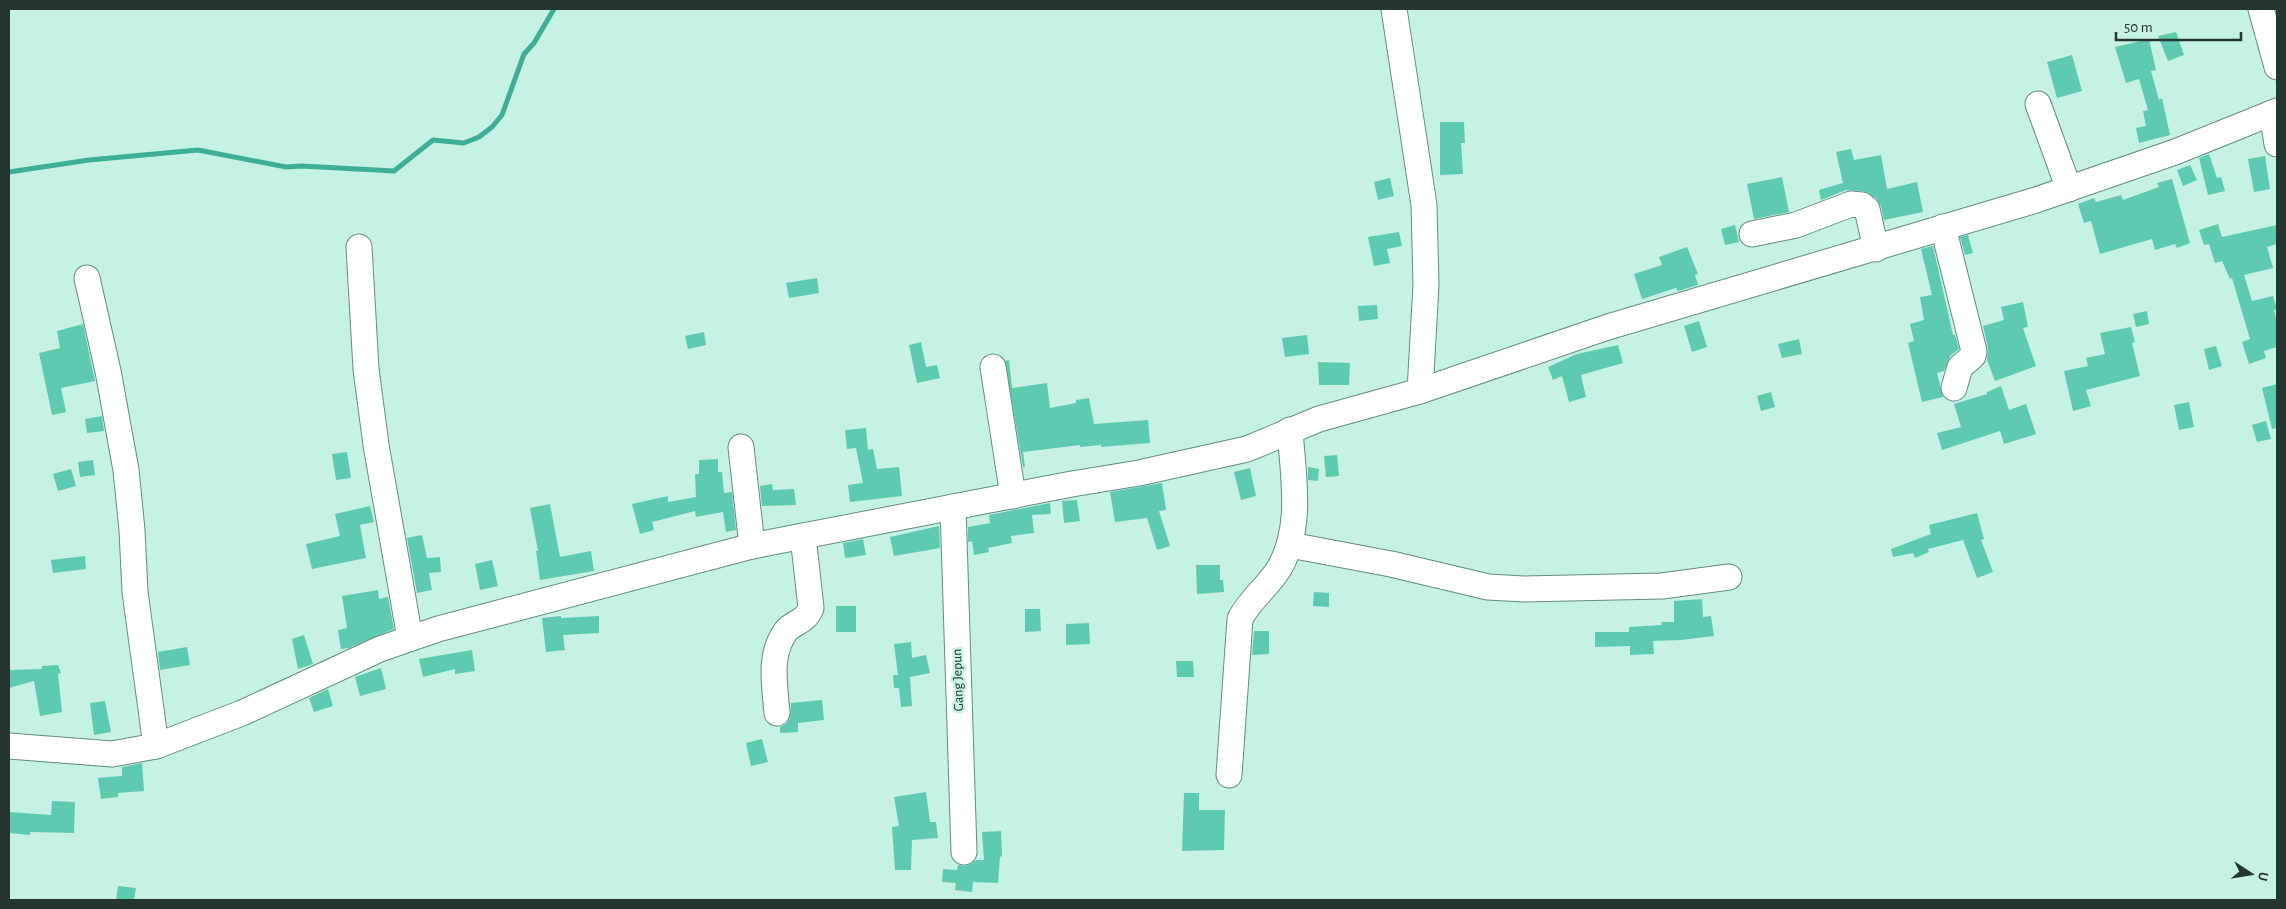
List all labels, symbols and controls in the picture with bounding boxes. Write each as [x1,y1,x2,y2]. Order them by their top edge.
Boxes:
scale bar [2116,10,2241,42]
text: 50 m [2124,20,2153,35]
street label: Gang Jepun [950,648,966,712]
north arrow [2226,849,2276,899]
text: U [2255,871,2271,882]

